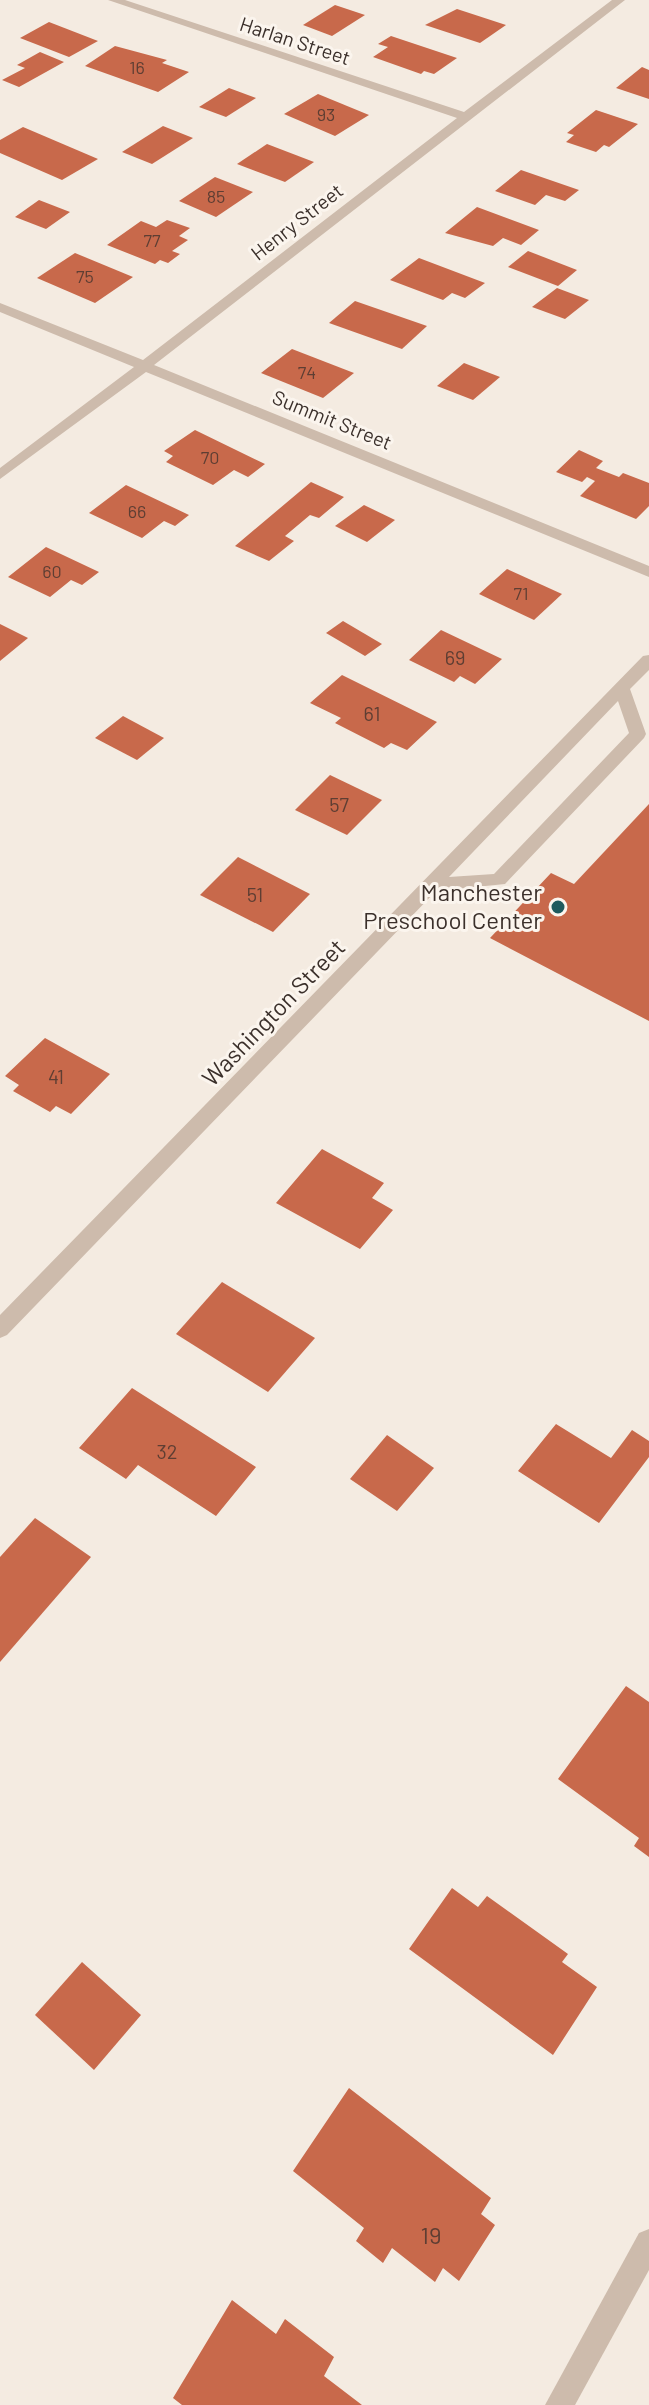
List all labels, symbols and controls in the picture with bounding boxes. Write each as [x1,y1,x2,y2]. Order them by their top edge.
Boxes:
street label: Harlan Street [237,11,354,69]
house number: 16 [129,56,145,78]
house number: 93 [317,103,335,125]
street label: Henry Street [246,178,347,265]
house number: 85 [207,185,225,207]
house number: 77 [143,229,161,251]
house number: 75 [76,265,94,287]
house number: 74 [298,361,316,383]
street label: Summit Street [269,384,395,454]
house number: 70 [201,446,219,468]
house number: 66 [128,500,146,522]
house number: 60 [42,560,62,582]
house number: 71 [514,582,528,604]
house number: 69 [445,645,465,669]
house number: 61 [364,701,380,725]
house number: 57 [329,792,349,816]
place label: Manchester Preschool Center [363,877,542,934]
house number: 51 [247,882,263,906]
marker: Manchester Preschool Center [549,898,567,916]
street label: Washington Street [195,932,350,1092]
house number: 41 [48,1064,64,1088]
house number: 32 [156,1439,178,1463]
house number: 19 [421,2220,441,2249]

